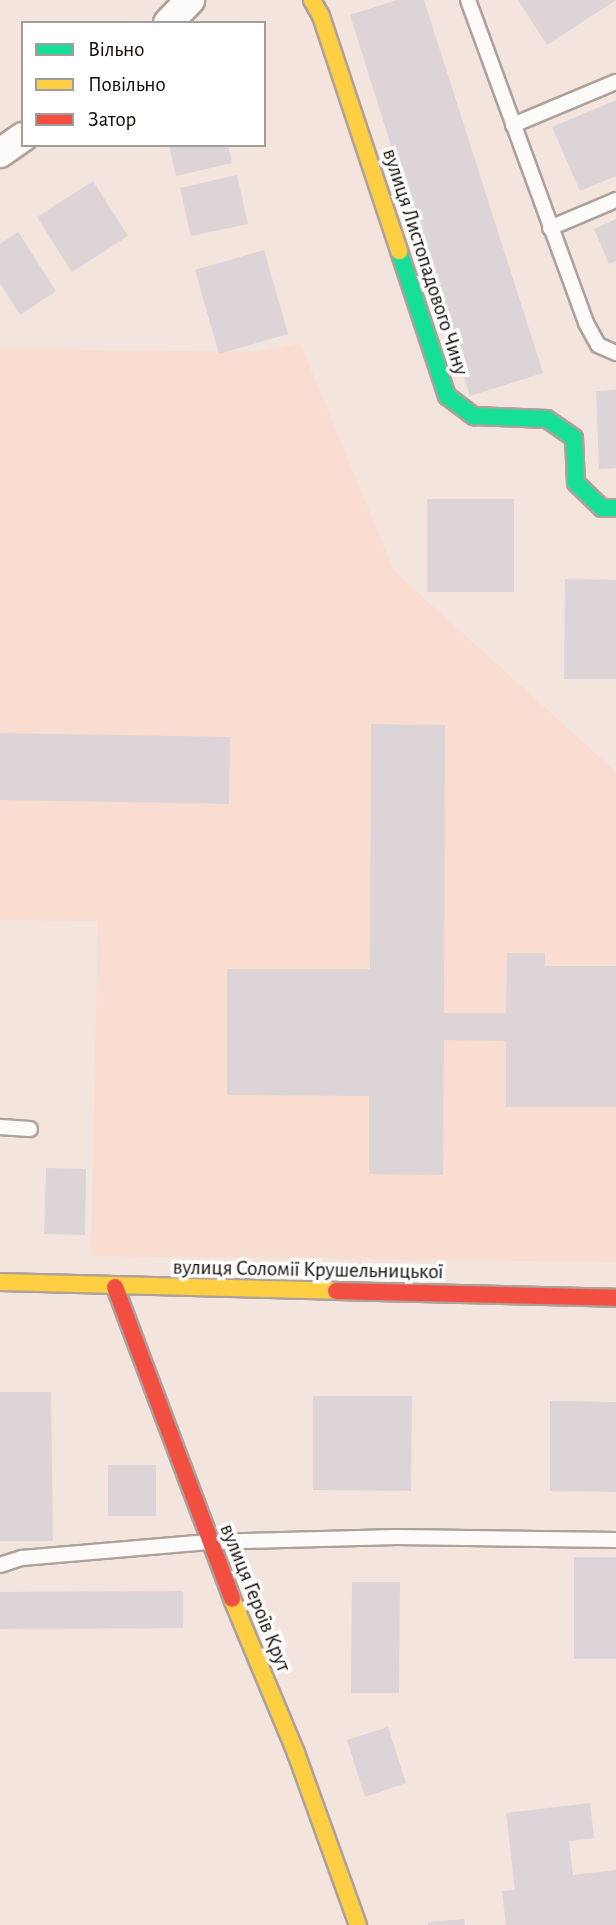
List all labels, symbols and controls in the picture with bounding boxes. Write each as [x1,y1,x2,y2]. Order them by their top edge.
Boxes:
legend [21,21,266,147]
text: Вільно [88,39,144,60]
text: Повільно [88,74,166,95]
text: Затор [88,109,136,130]
street label: вулиця Листопадового Чину [376,146,474,378]
street label: вулиця Соломії Крушельницької [172,1255,444,1285]
street label: вулиця Героїв Крут [214,1520,296,1676]

